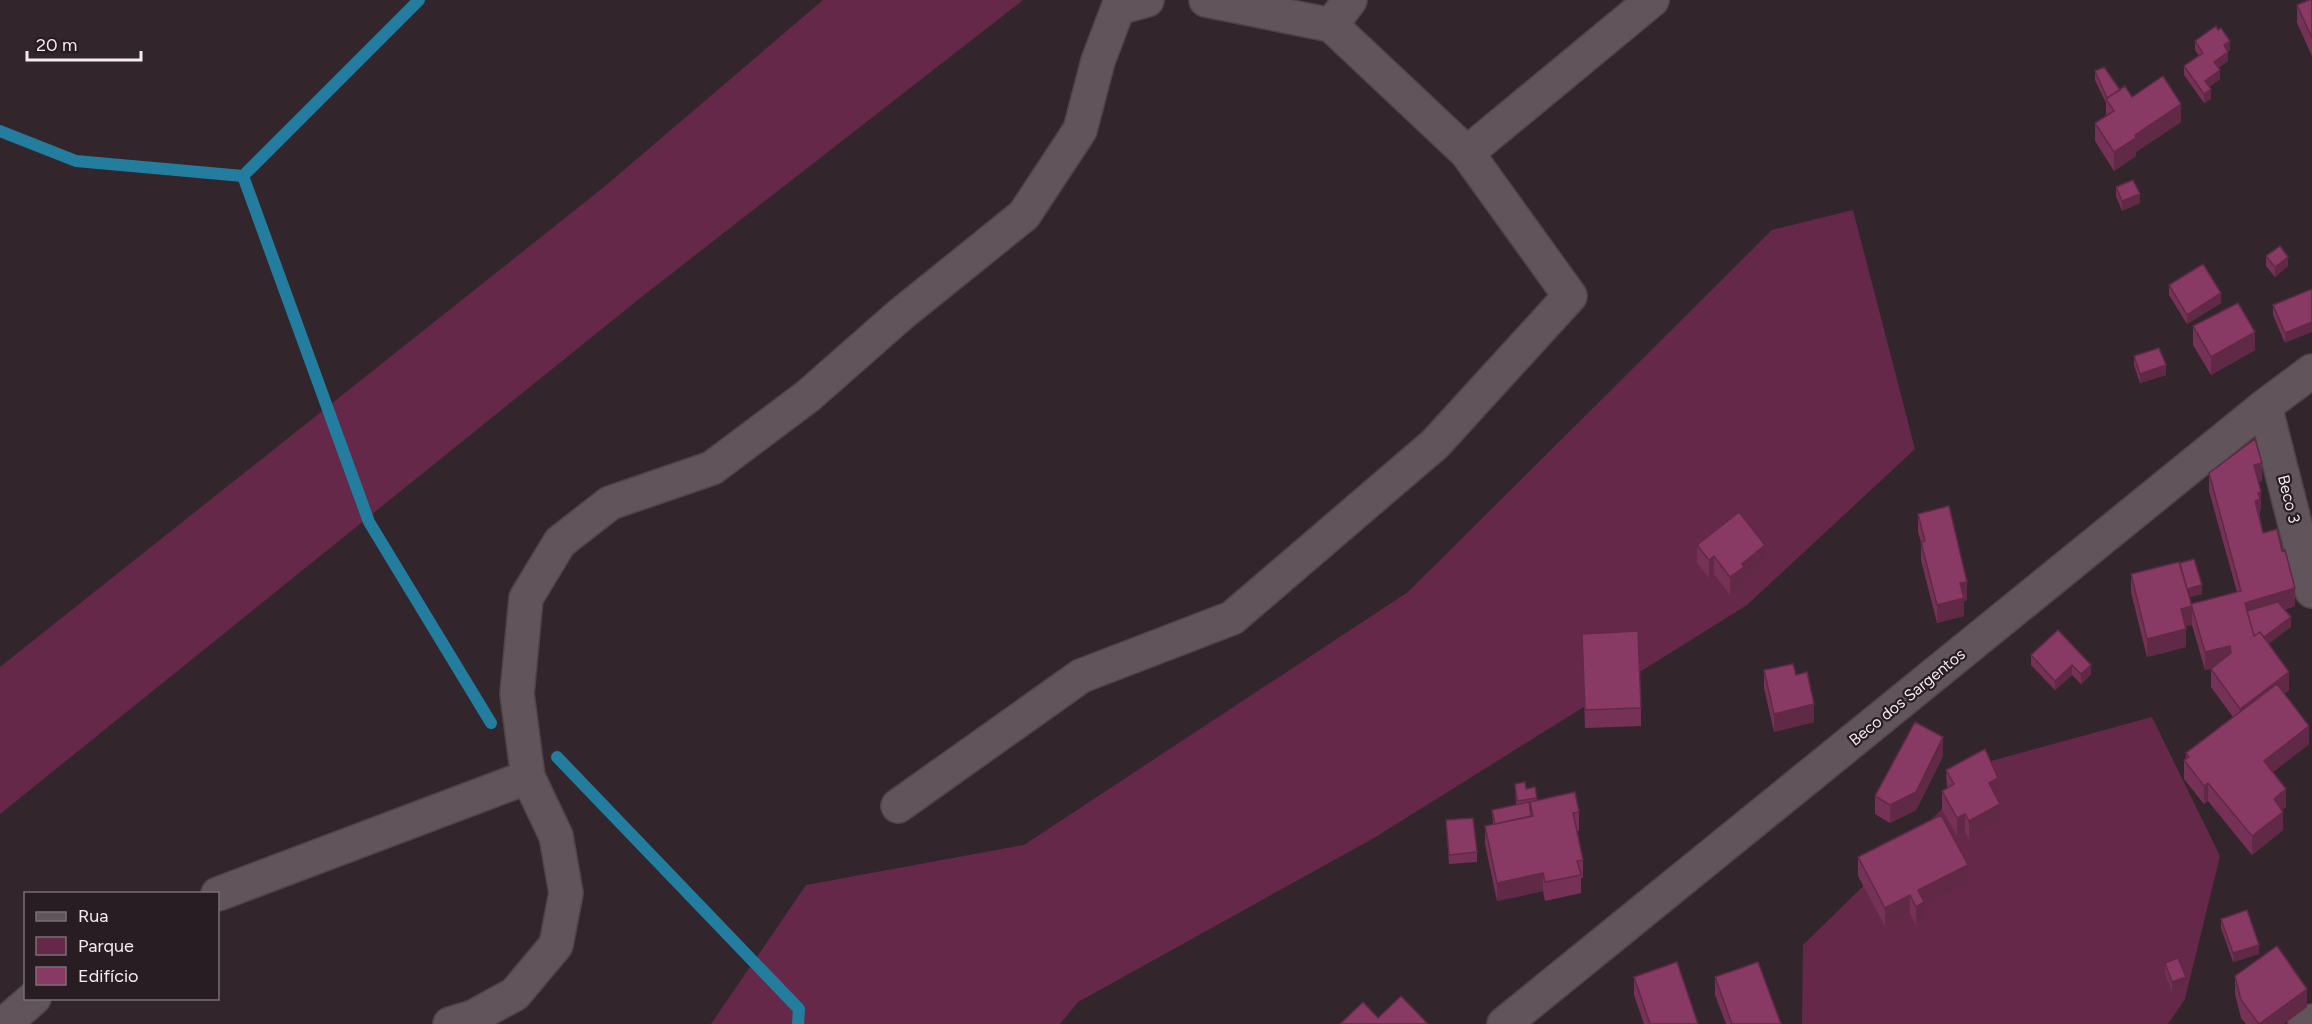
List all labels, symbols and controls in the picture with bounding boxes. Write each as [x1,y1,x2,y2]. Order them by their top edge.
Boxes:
scale bar [27,24,141,62]
text: 20 m [36,34,77,56]
street label: Beco 3 [2274,473,2304,525]
street label: Beco dos Sargentos [1845,644,1969,750]
legend [24,892,219,1000]
text: Rua [78,905,109,927]
text: Parque [78,935,134,957]
text: Edifício [78,965,139,987]

